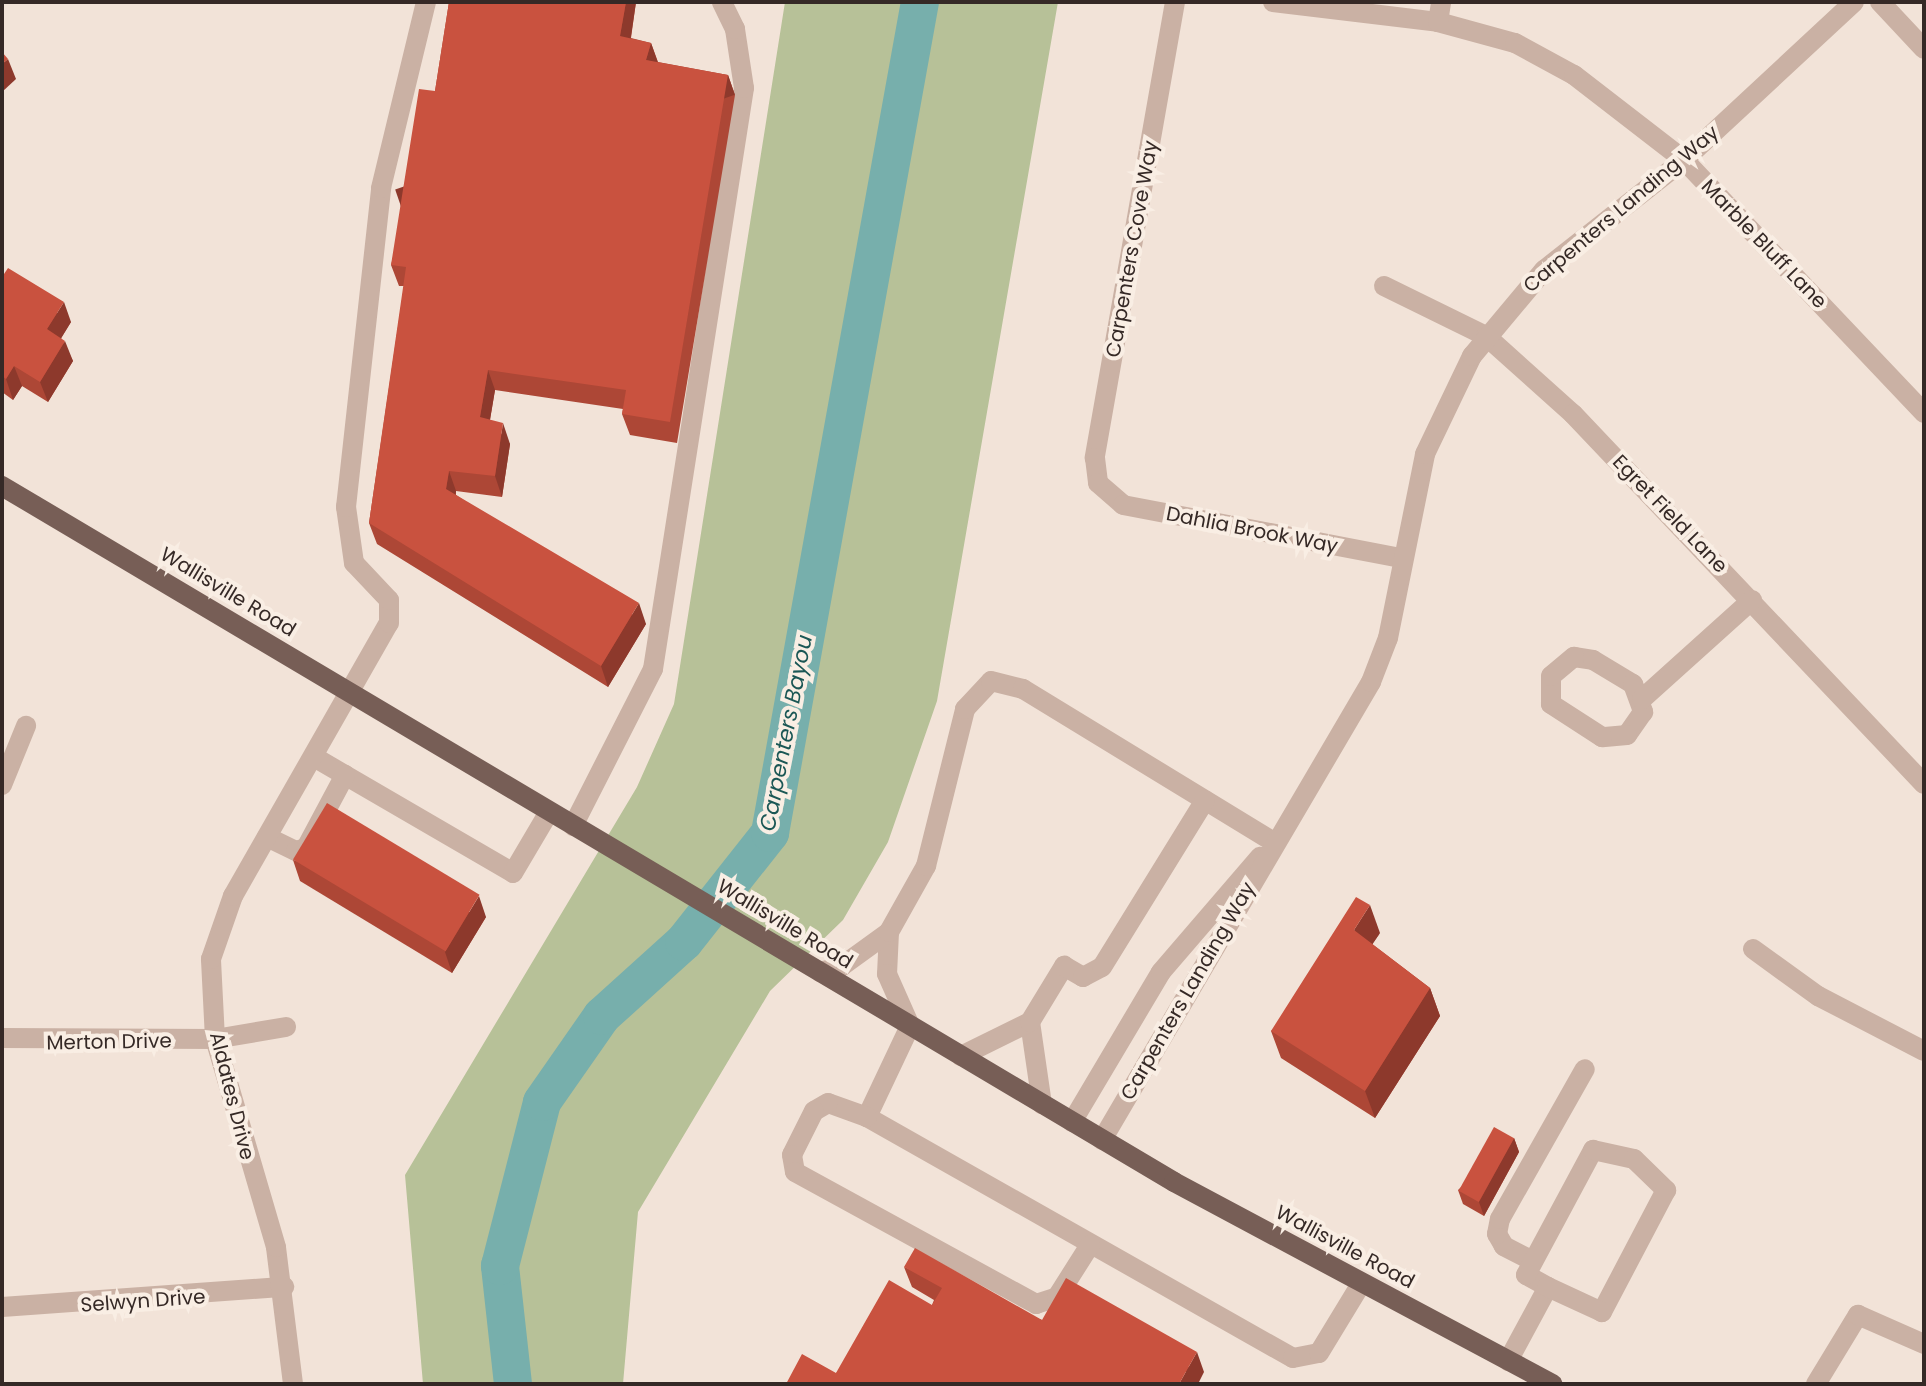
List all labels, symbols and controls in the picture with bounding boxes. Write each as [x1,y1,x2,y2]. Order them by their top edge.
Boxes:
street label: Carpenters Landing Way [1519,120,1723,298]
street label: Carpenters Cove Way [1101,139,1163,359]
street label: Marble Bluff Lane [1696,174,1832,314]
street label: Egret Field Lane [1608,450,1732,578]
street label: Dahlia Brook Way [1164,502,1340,558]
street label: Wallisville Road [156,542,300,642]
water label: Carpenters Bayou [754,633,818,833]
street label: Wallisville Road [713,874,857,974]
street label: Carpenters Landing Way [1116,878,1260,1104]
street label: Merton Drive [46,1029,172,1055]
street label: Aldates Drive [205,1030,259,1162]
street label: Wallisville Road [1271,1200,1419,1294]
street label: Selwyn Drive [80,1285,206,1317]

